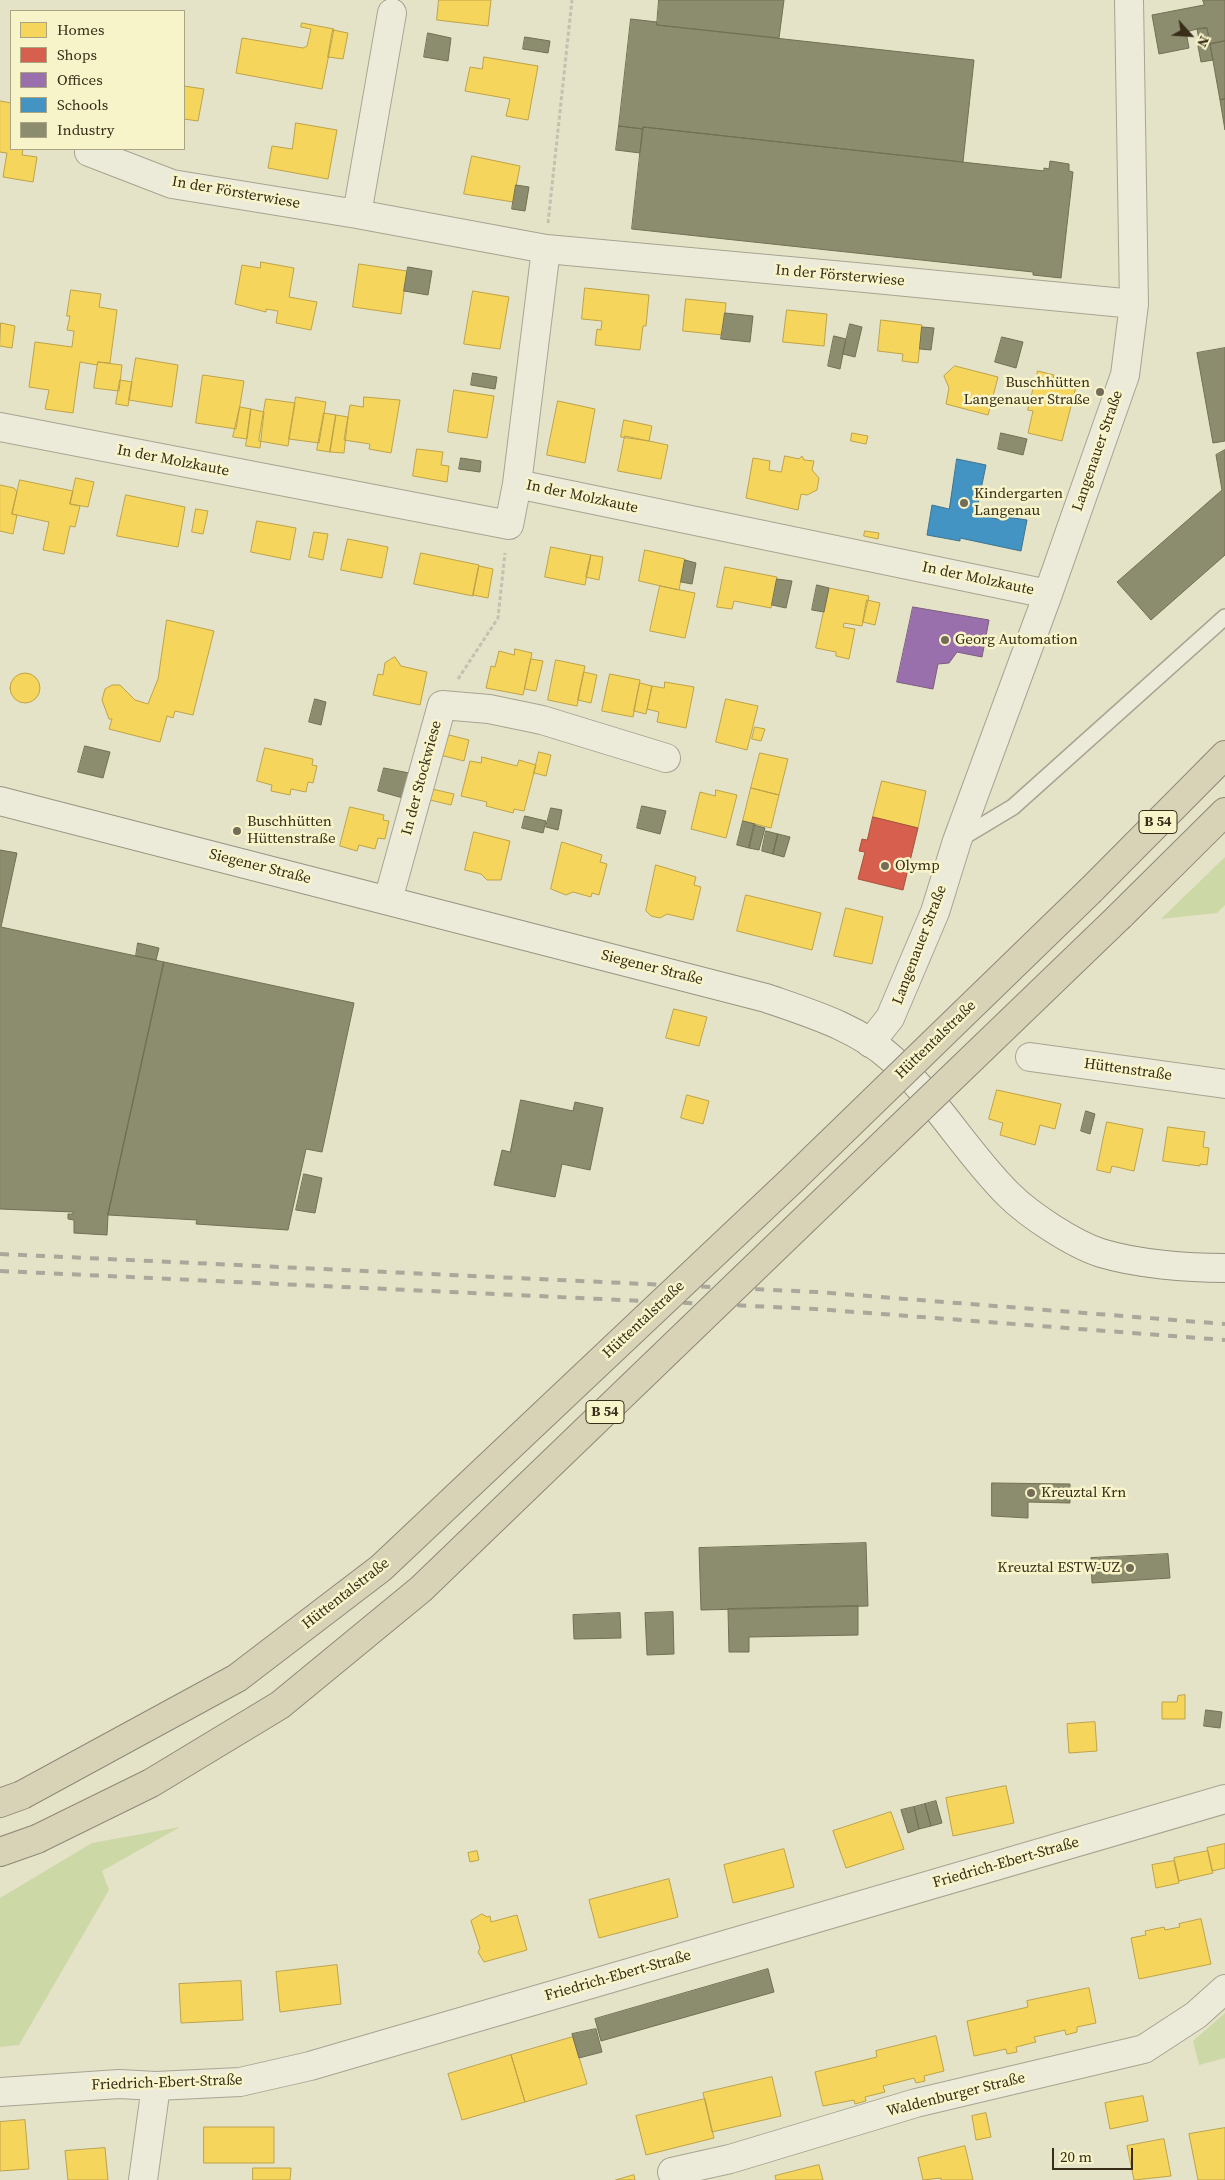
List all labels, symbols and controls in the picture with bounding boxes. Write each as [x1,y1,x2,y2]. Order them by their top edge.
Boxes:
legend [10,10,185,150]
north arrow [1165,10,1215,60]
text: Homes [57,19,104,40]
text: N [1192,33,1215,51]
text: Shops [57,44,97,65]
text: Offices [57,69,103,90]
text: Schools [57,94,108,115]
text: Industry [57,119,114,140]
street label: In der Försterwiese [170,173,302,213]
street label: In der Försterwiese [775,261,905,291]
place label: Buschhütten Langenauer Straße [964,374,1090,409]
marker: Buschhütten Langenauer Straße [1094,386,1106,398]
street label: Langenauer Straße [1069,388,1127,514]
street label: In der Molzkaute [115,441,231,481]
street label: In der Molzkaute [524,476,640,518]
place label: Kindergarten Langenau [974,485,1063,520]
marker: Kindergarten Langenau [958,497,970,509]
street label: In der Molzkaute [920,558,1036,600]
place label: Georg Automation [955,631,1078,649]
marker: Georg Automation [939,634,951,646]
street label: In der Stockwiese [398,719,446,837]
road number: B 54 [1139,810,1177,834]
place label: Buschhütten Hüttenstraße [247,813,336,848]
marker: Buschhütten Hüttenstraße [231,825,243,837]
street label: Siegener Straße [207,846,313,888]
place label: Olymp [895,857,940,875]
marker: Olymp [879,860,891,872]
street label: Langenauer Straße [889,883,951,1007]
street label: Siegener Straße [599,947,705,989]
street label: Hüttentalstraße [892,997,980,1083]
street label: Hüttenstraße [1083,1055,1173,1085]
street label: Hüttentalstraße [599,1277,689,1363]
road number: B 54 [586,1400,624,1424]
place label: Kreuztal Krn [1041,1484,1126,1502]
marker: Kreuztal Krn [1025,1487,1037,1499]
street label: Hüttentalstraße [299,1554,393,1634]
place label: Kreuztal ESTW-UZ [997,1559,1120,1577]
marker: Kreuztal ESTW-UZ [1124,1562,1136,1574]
street label: Friedrich-Ebert-Straße [931,1833,1081,1893]
street label: Friedrich-Ebert-Straße [543,1946,693,2006]
street label: Waldenburger Straße [885,2069,1027,2121]
street label: Friedrich-Ebert-Straße [91,2071,243,2095]
scale bar [1055,2138,1136,2170]
text: 20 m [1060,2146,1092,2167]

